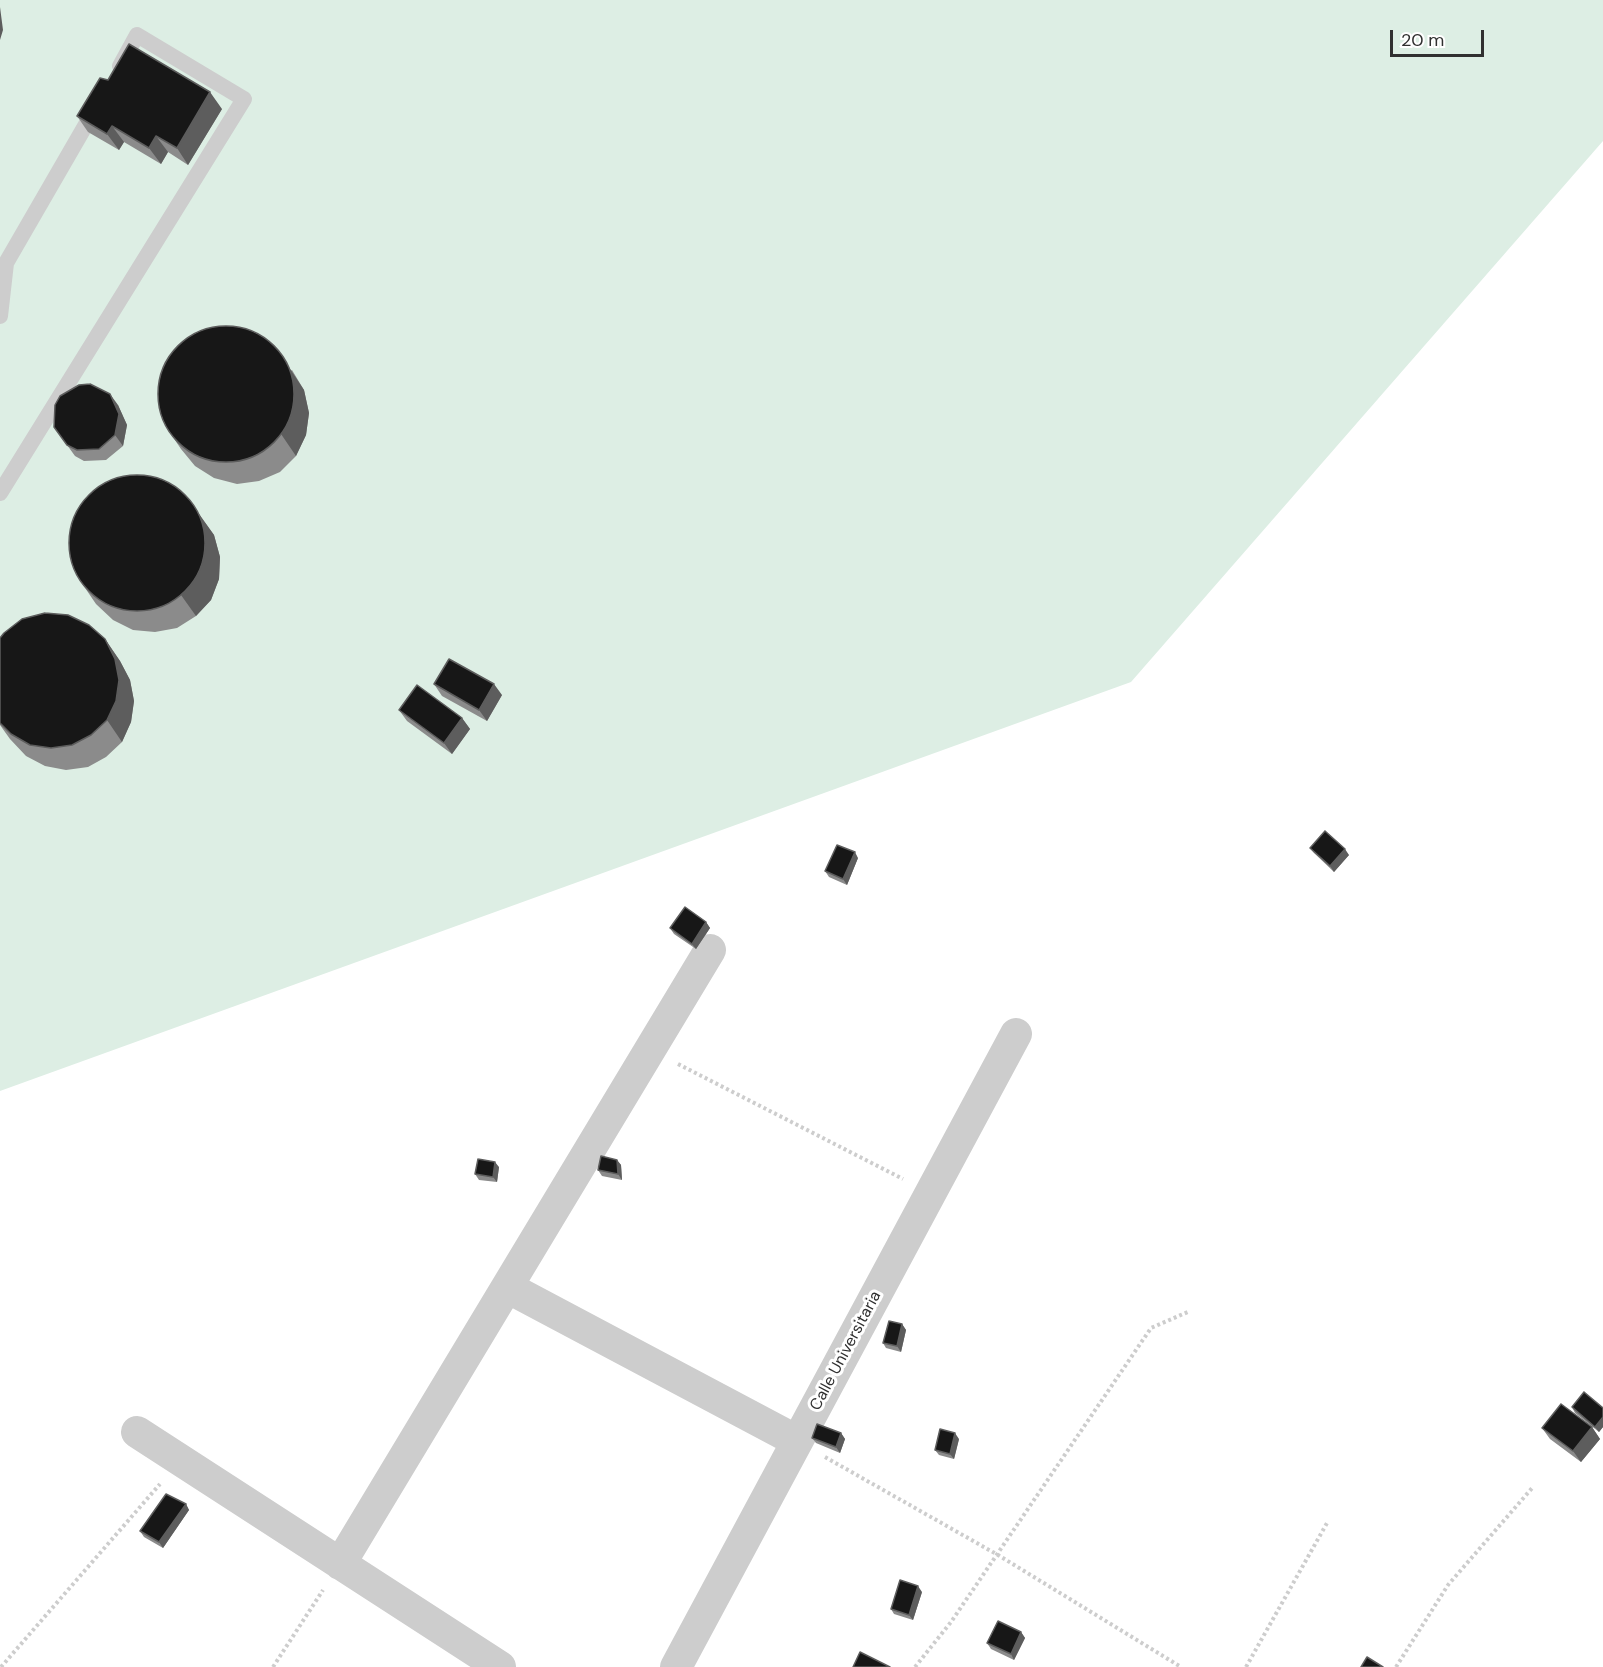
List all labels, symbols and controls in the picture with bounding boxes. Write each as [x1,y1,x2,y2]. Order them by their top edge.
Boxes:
scale bar [1393,18,1488,56]
text: 20 m [1401,28,1444,52]
street label: Calle Universitaria [806,1288,886,1414]

